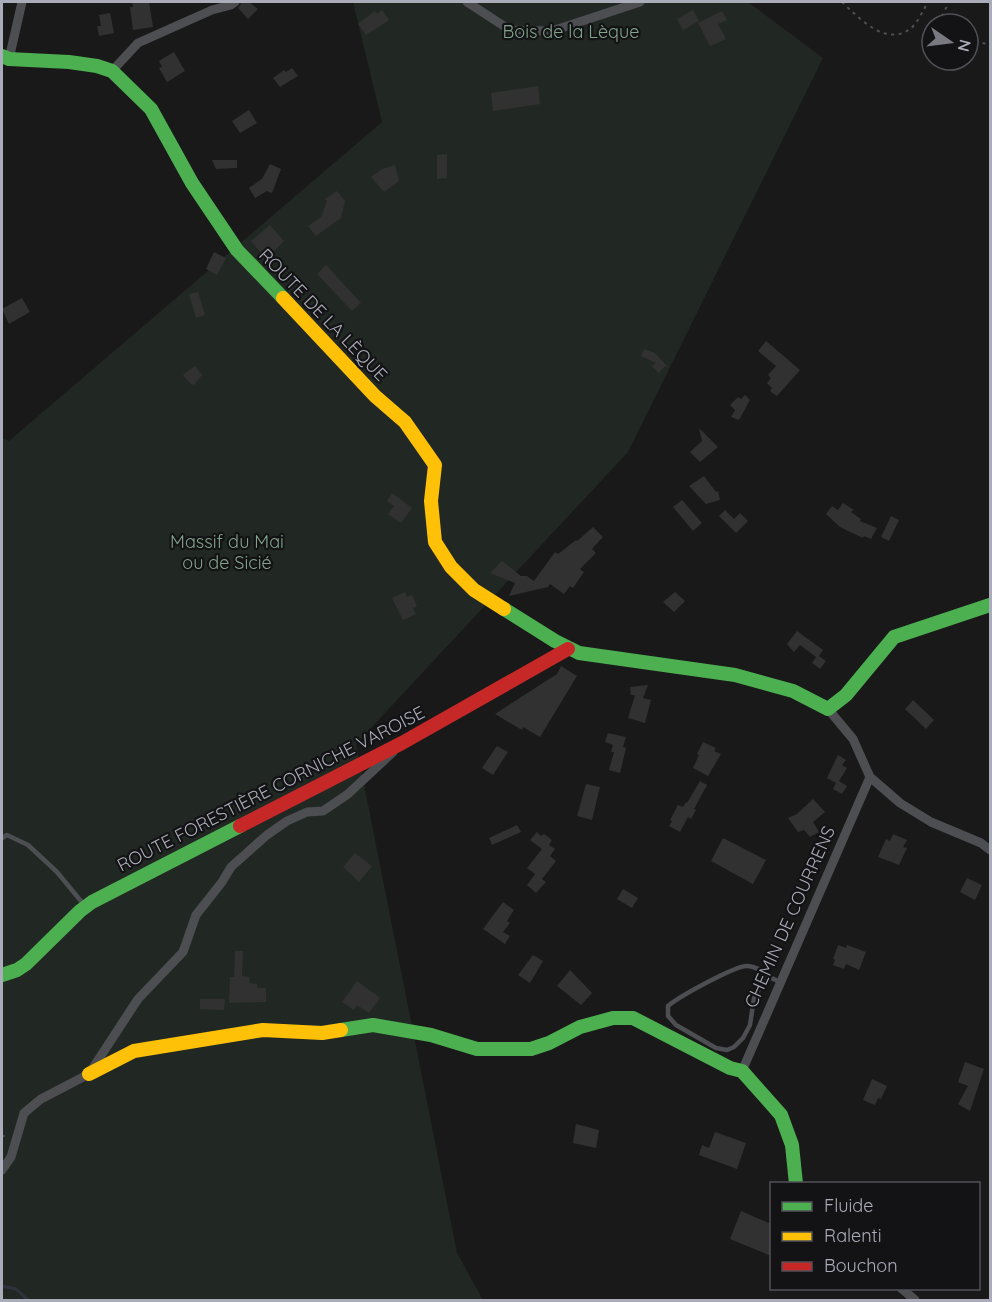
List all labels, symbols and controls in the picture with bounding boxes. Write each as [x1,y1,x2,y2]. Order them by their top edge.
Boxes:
north arrow [920,12,980,72]
park label: Bois de la Lèque [503,20,639,43]
text: N [953,38,976,54]
street label: ROUTE DE LA LÈQUE [254,244,393,386]
park label: Massif du Mai ou de Sicié [170,530,284,574]
street label: ROUTE FORESTIÈRE CORNICHE VAROISE [113,701,428,876]
street label: CHEMIN DE COURRENS [739,822,840,1011]
legend [770,1182,980,1290]
text: Fluide [824,1194,873,1217]
text: Ralenti [824,1224,882,1247]
text: Bouchon [824,1254,898,1277]

